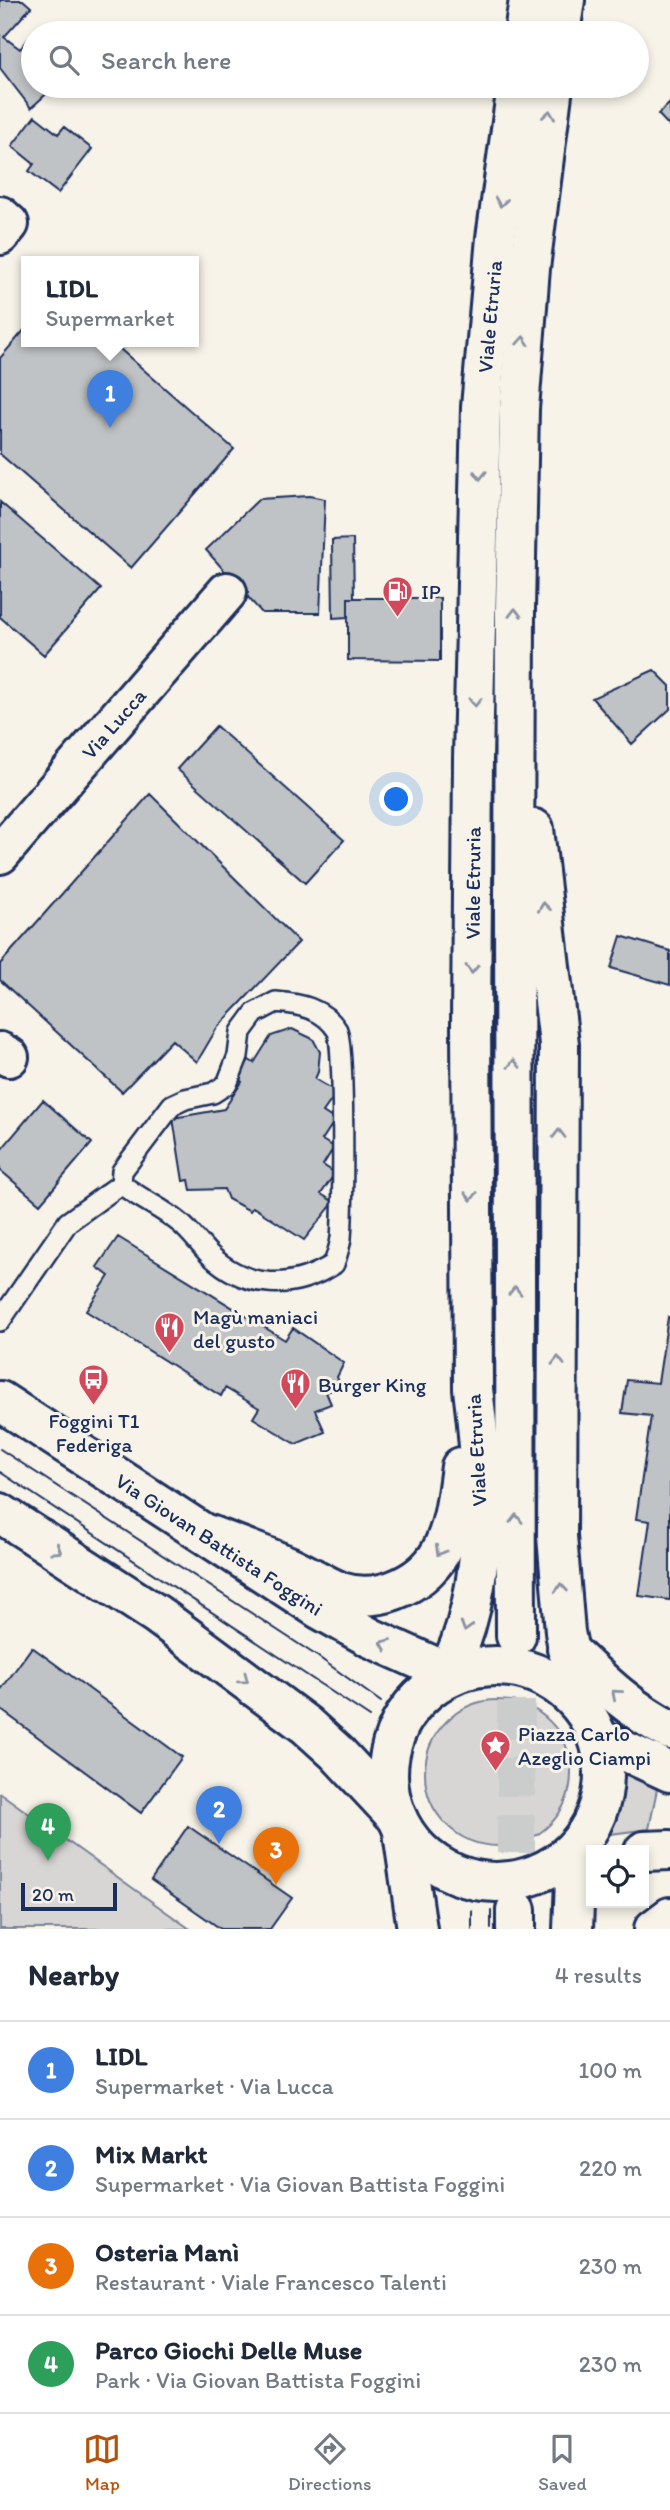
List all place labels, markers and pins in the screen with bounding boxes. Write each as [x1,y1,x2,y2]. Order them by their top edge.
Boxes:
pin: 1 [87,370,133,428]
fuel station icon: IP [381,574,415,618]
place label: IP [421,579,441,604]
place label: Magù maniaci del gusto [193,1304,318,1353]
restaurant icon: Magù maniaci del gusto [153,1311,187,1355]
bus stop icon: Foggini T1 Federiga [77,1363,111,1407]
restaurant icon: Burger King [278,1367,312,1411]
place label: Burger King [318,1372,427,1397]
place label: Foggini T1 Federiga [48,1408,140,1457]
place label: Piazza Carlo Azeglio Ciampi [518,1721,651,1770]
place icon: Piazza Carlo Azeglio Ciampi [478,1728,512,1772]
pin: 2 [196,1786,242,1844]
pin: 4 [25,1803,71,1861]
pin: 3 [253,1827,299,1885]

